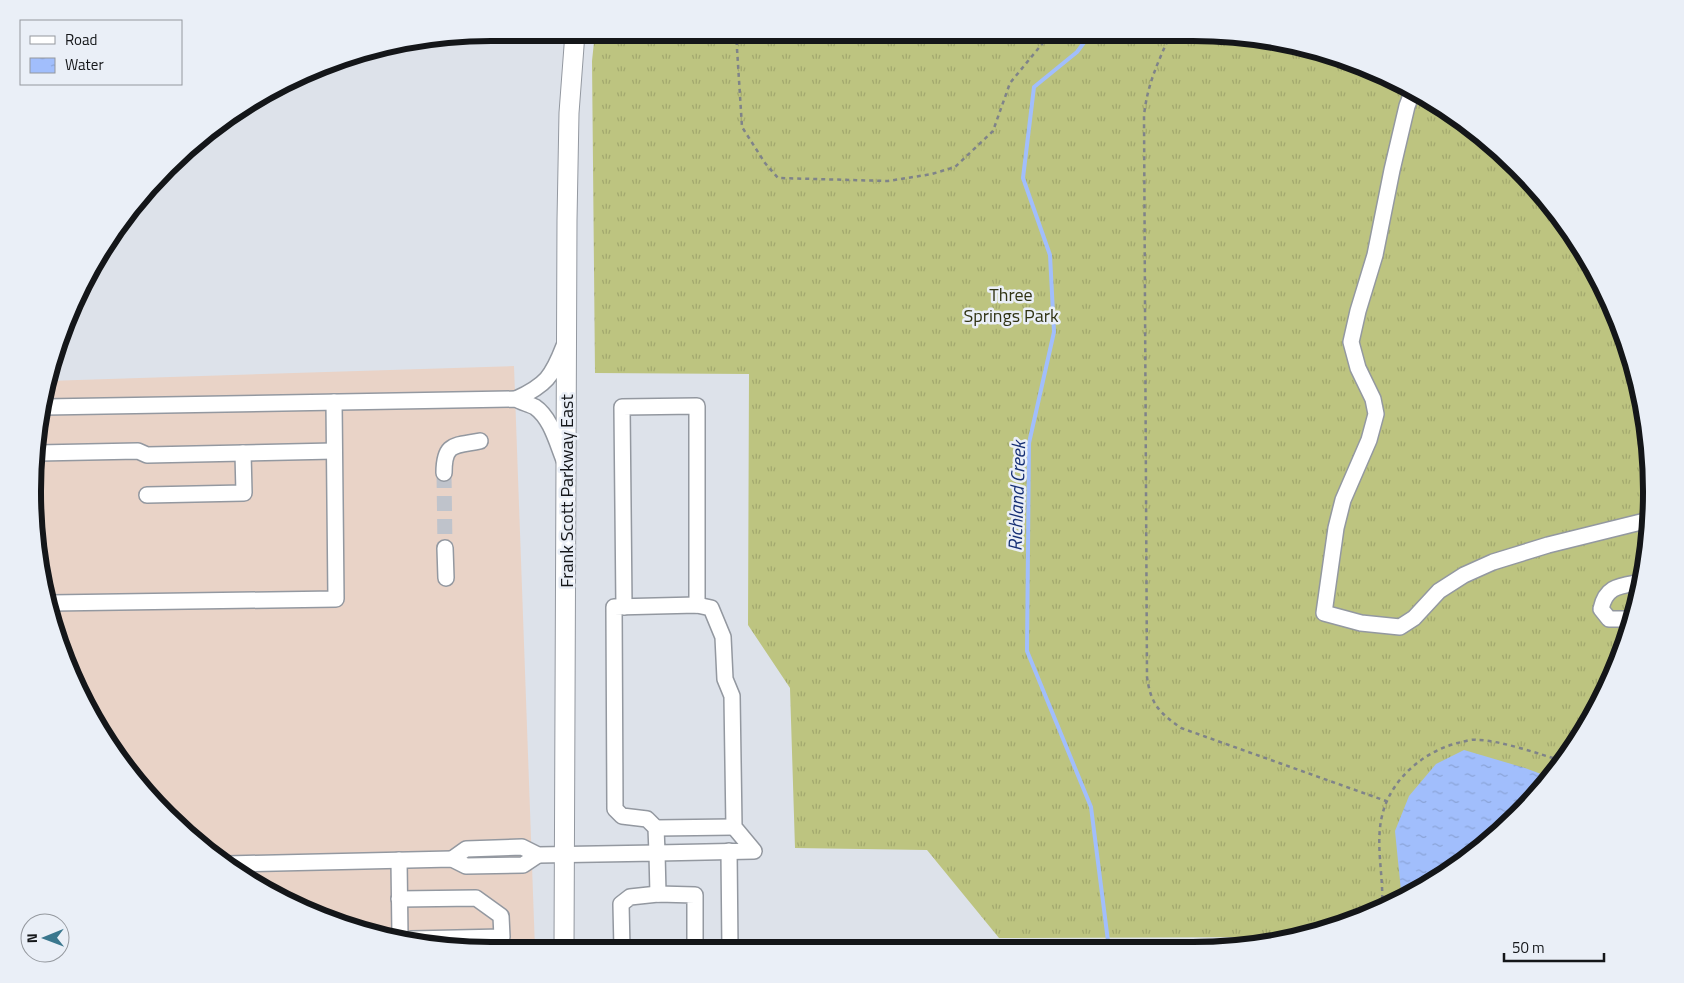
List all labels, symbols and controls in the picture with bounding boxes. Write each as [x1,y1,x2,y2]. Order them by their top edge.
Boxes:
legend [20,20,182,85]
text: Road [65,28,97,51]
text: Water [65,53,104,76]
park label: Three Springs Park [963,281,1059,329]
street label: Frank Scott Parkway East [553,394,580,588]
water label: Richland Creek [1000,438,1032,551]
north arrow [20,913,70,963]
scale bar [1504,930,1604,962]
text: N [21,933,42,943]
text: 50 m [1512,936,1545,959]

